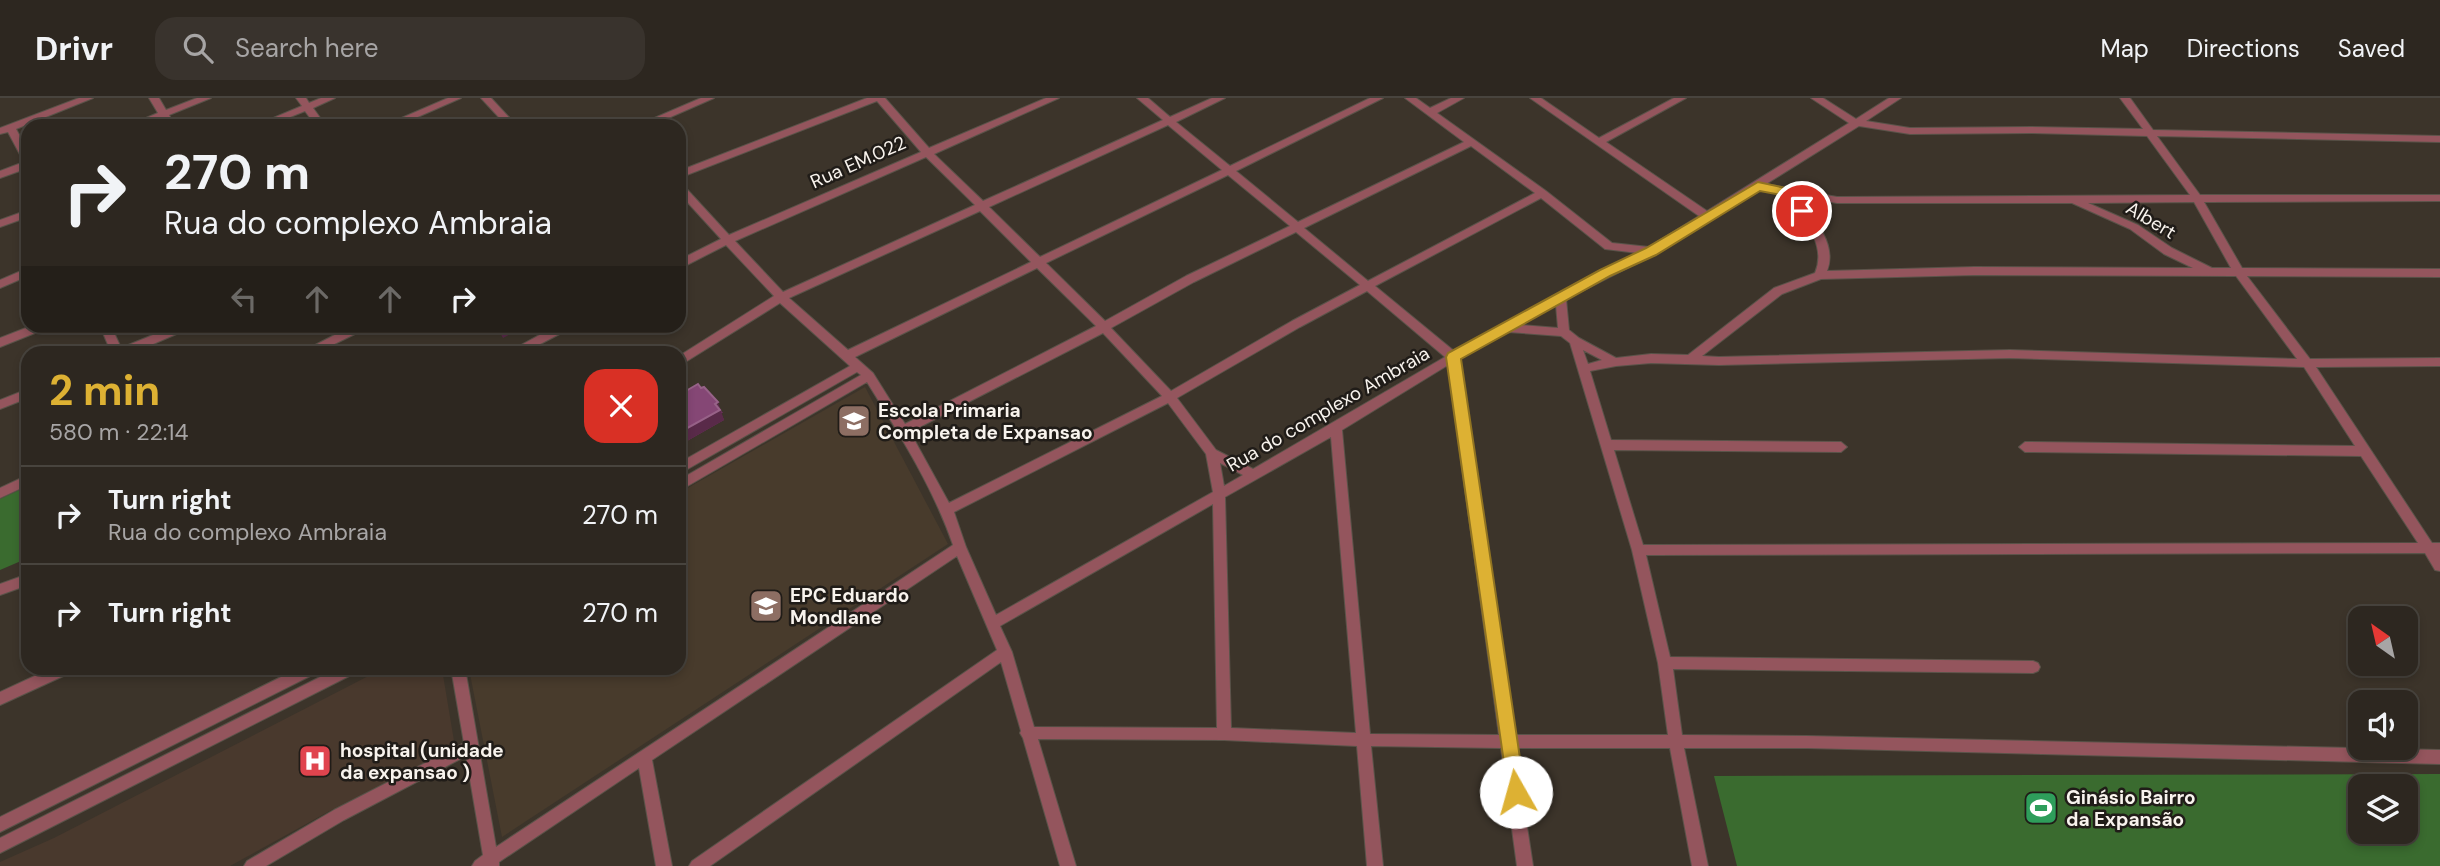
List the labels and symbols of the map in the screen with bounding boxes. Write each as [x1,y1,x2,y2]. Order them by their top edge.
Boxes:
street label: Rua EM.022 [806,130,910,194]
pin [1772,181,1832,241]
street label: Albert [2121,195,2181,245]
street label: Rua do complexo Ambraia [1222,341,1434,477]
place label: Escola Primaria Completa de Expansao [878,398,1093,445]
school or university icon: Escola Primaria Completa de Expansao [835,402,873,440]
place label: EPC Eduardo Mondlane [790,583,909,630]
school or university icon: EPC Eduardo Mondlane [747,587,785,625]
north arrow [2348,606,2418,676]
place label: hospital (unidade da expansao ) [340,738,504,785]
hospital icon: hospital (unidade da expansao ) [296,742,334,780]
position arrow [1479,755,1553,829]
place label: Ginásio Bairro da Expansão [2066,785,2196,832]
sports icon: Ginásio Bairro da Expansão [2022,789,2060,827]

